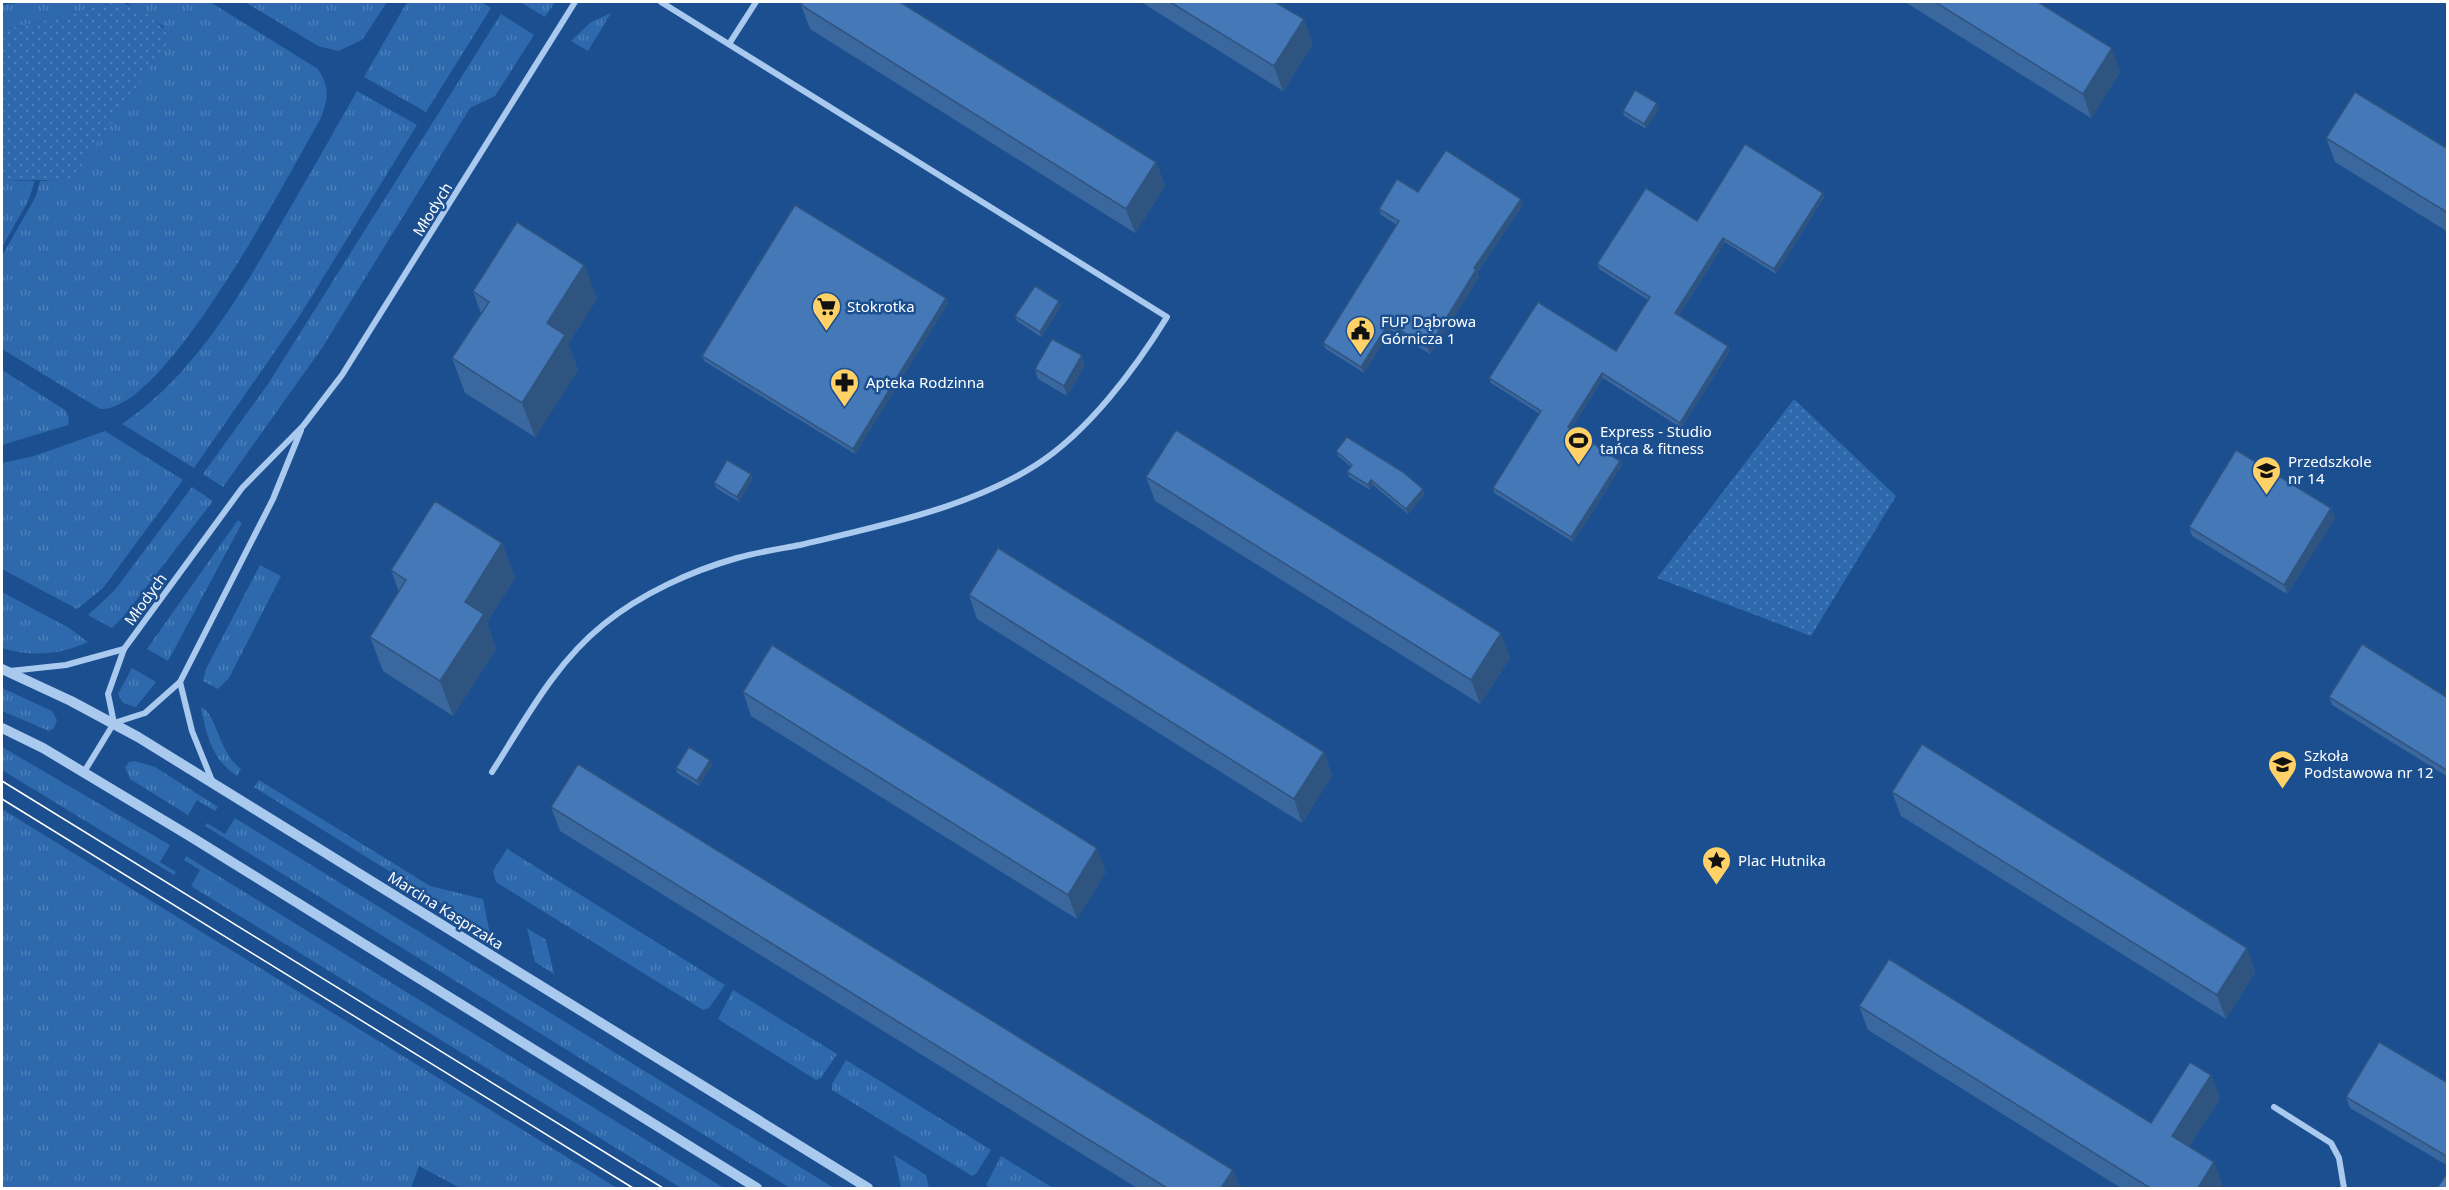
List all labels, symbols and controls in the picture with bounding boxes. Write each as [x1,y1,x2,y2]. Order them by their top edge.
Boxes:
street label: Młodych [408,178,456,240]
supermarket icon: Stokrotka [810,290,842,332]
place label: Stokrotka [847,296,915,316]
place label: FUP Dąbrowa Górnicza 1 [1381,311,1476,348]
public building icon: FUP Dąbrowa Górnicza 1 [1344,314,1376,356]
pharmacy icon: Apteka Rodzinna [829,366,861,408]
place label: Apteka Rodzinna [866,372,985,392]
place label: Express - Studio tańca & fitness [1600,421,1712,458]
sports icon: Express - Studio tańca & fitness [1563,424,1595,466]
place label: Przedszkole nr 14 [2288,451,2372,488]
school or university icon: Przedszkole nr 14 [2251,454,2283,496]
street label: Młodych [119,569,171,629]
place label: Szkoła Podstawowa nr 12 [2304,745,2434,782]
school or university icon: Szkoła Podstawowa nr 12 [2267,748,2299,790]
place icon: Plac Hutnika [1701,844,1733,886]
place label: Plac Hutnika [1738,850,1826,870]
street label: Marcina Kasprzaka [384,866,508,954]

